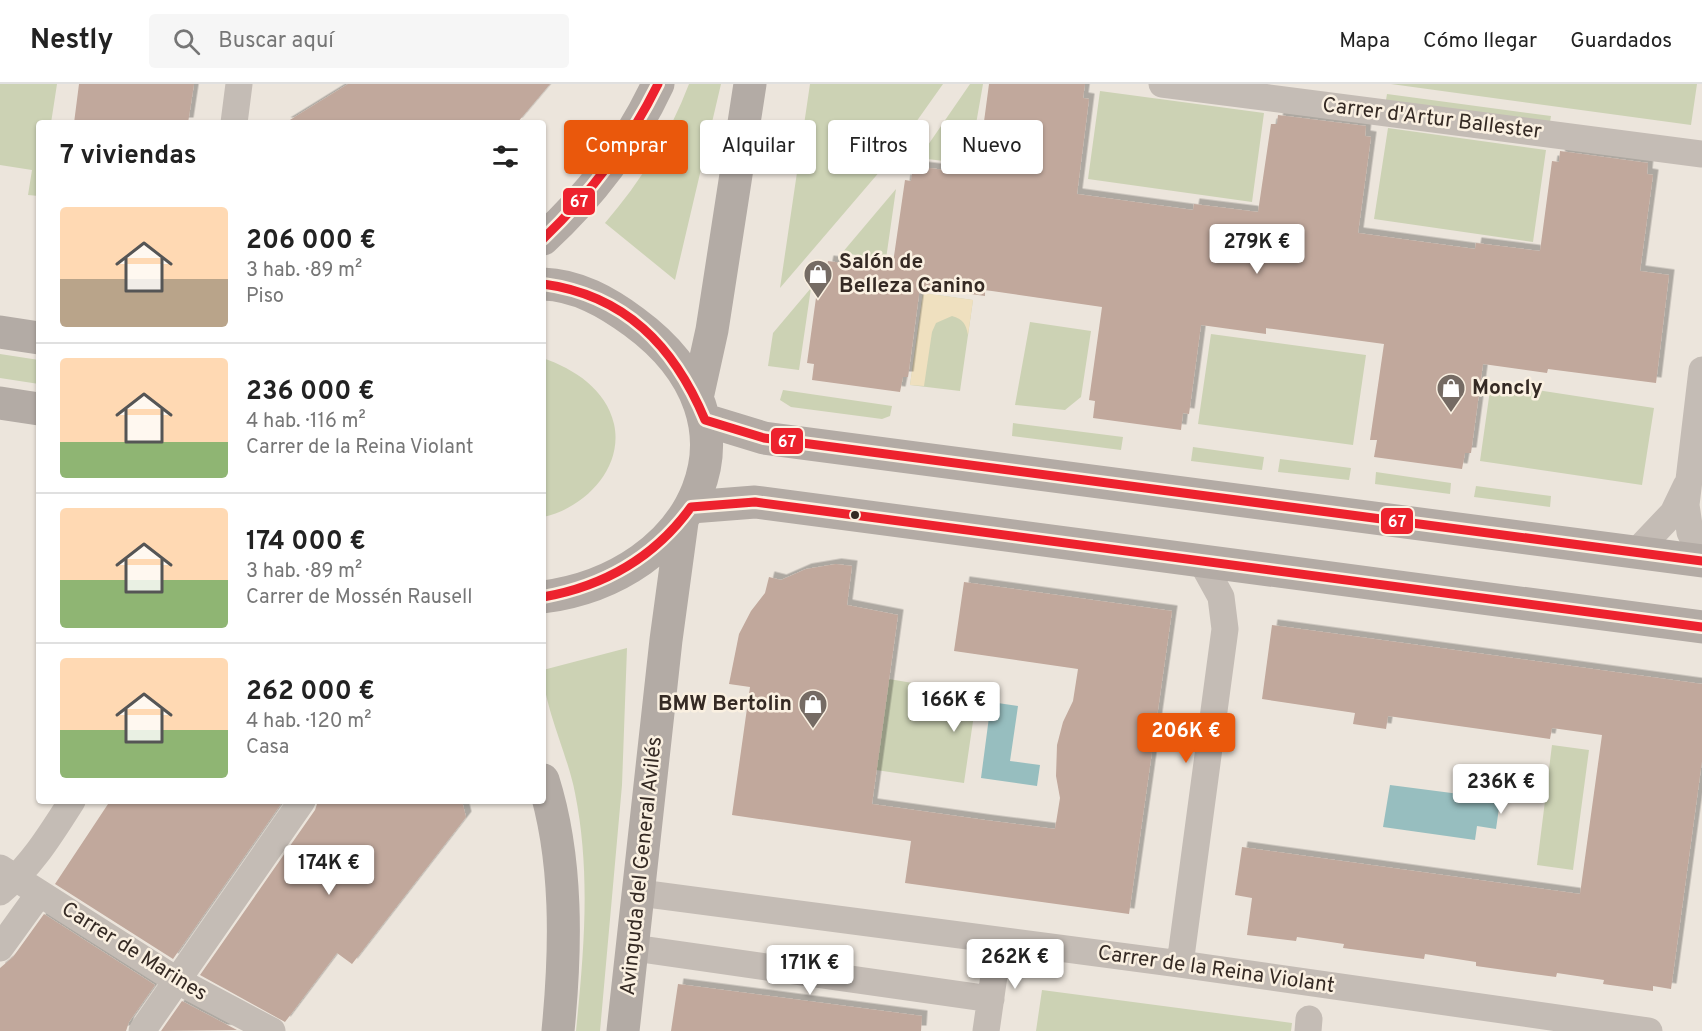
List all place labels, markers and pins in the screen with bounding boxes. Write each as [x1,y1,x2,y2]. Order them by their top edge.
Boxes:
pin: 279K € [1208,224,1306,275]
place label: Salón de Belleza Canino [839,249,985,300]
shop icon: Salón de Belleza Canino [802,258,834,300]
shop icon: Moncly [1435,372,1467,414]
place label: Moncly [1472,375,1543,402]
unlabelled marker [849,509,861,521]
pin: 166K € [905,682,1003,733]
shop icon: BMW Bertolin [797,688,829,730]
place label: BMW Bertolin [658,691,792,718]
pin: 206K € [1137,713,1235,764]
pin: 236K € [1452,764,1550,815]
pin: 174K € [280,845,378,896]
pin: 262K € [966,939,1064,990]
pin: 171K € [761,945,859,996]

